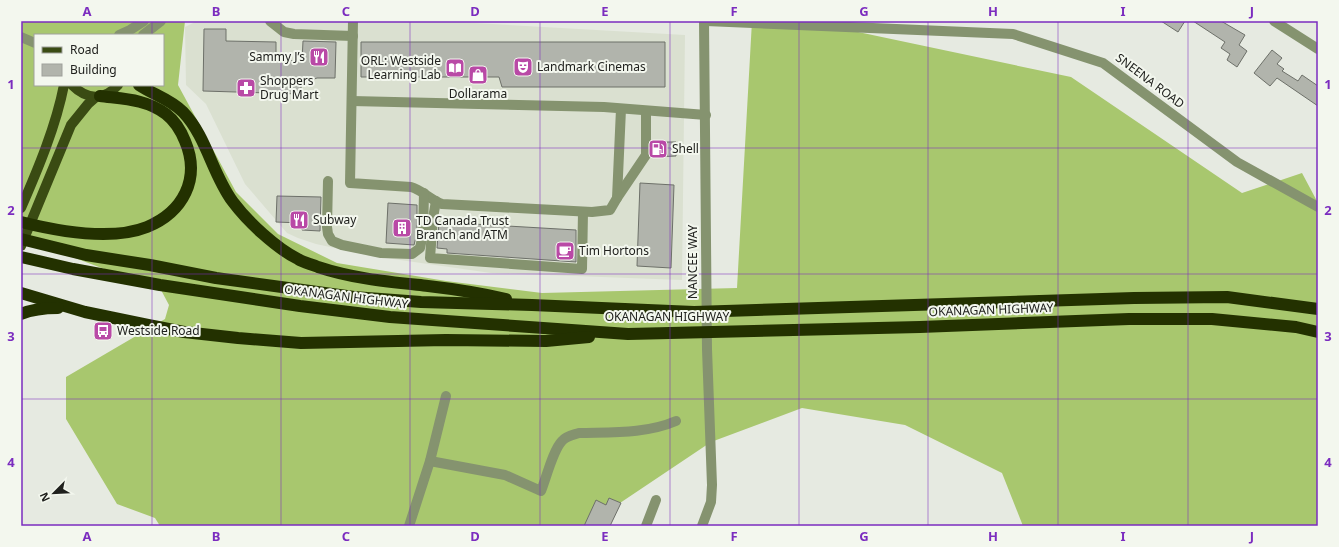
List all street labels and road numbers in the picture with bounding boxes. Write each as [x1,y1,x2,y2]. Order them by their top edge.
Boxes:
street label: SNEENA ROAD [1112,49,1188,112]
street label: NANCEE WAY [684,225,701,299]
street label: OKANAGAN HIGHWAY [283,280,409,313]
street label: OKANAGAN HIGHWAY [928,299,1054,320]
street label: OKANAGAN HIGHWAY [605,308,730,325]

